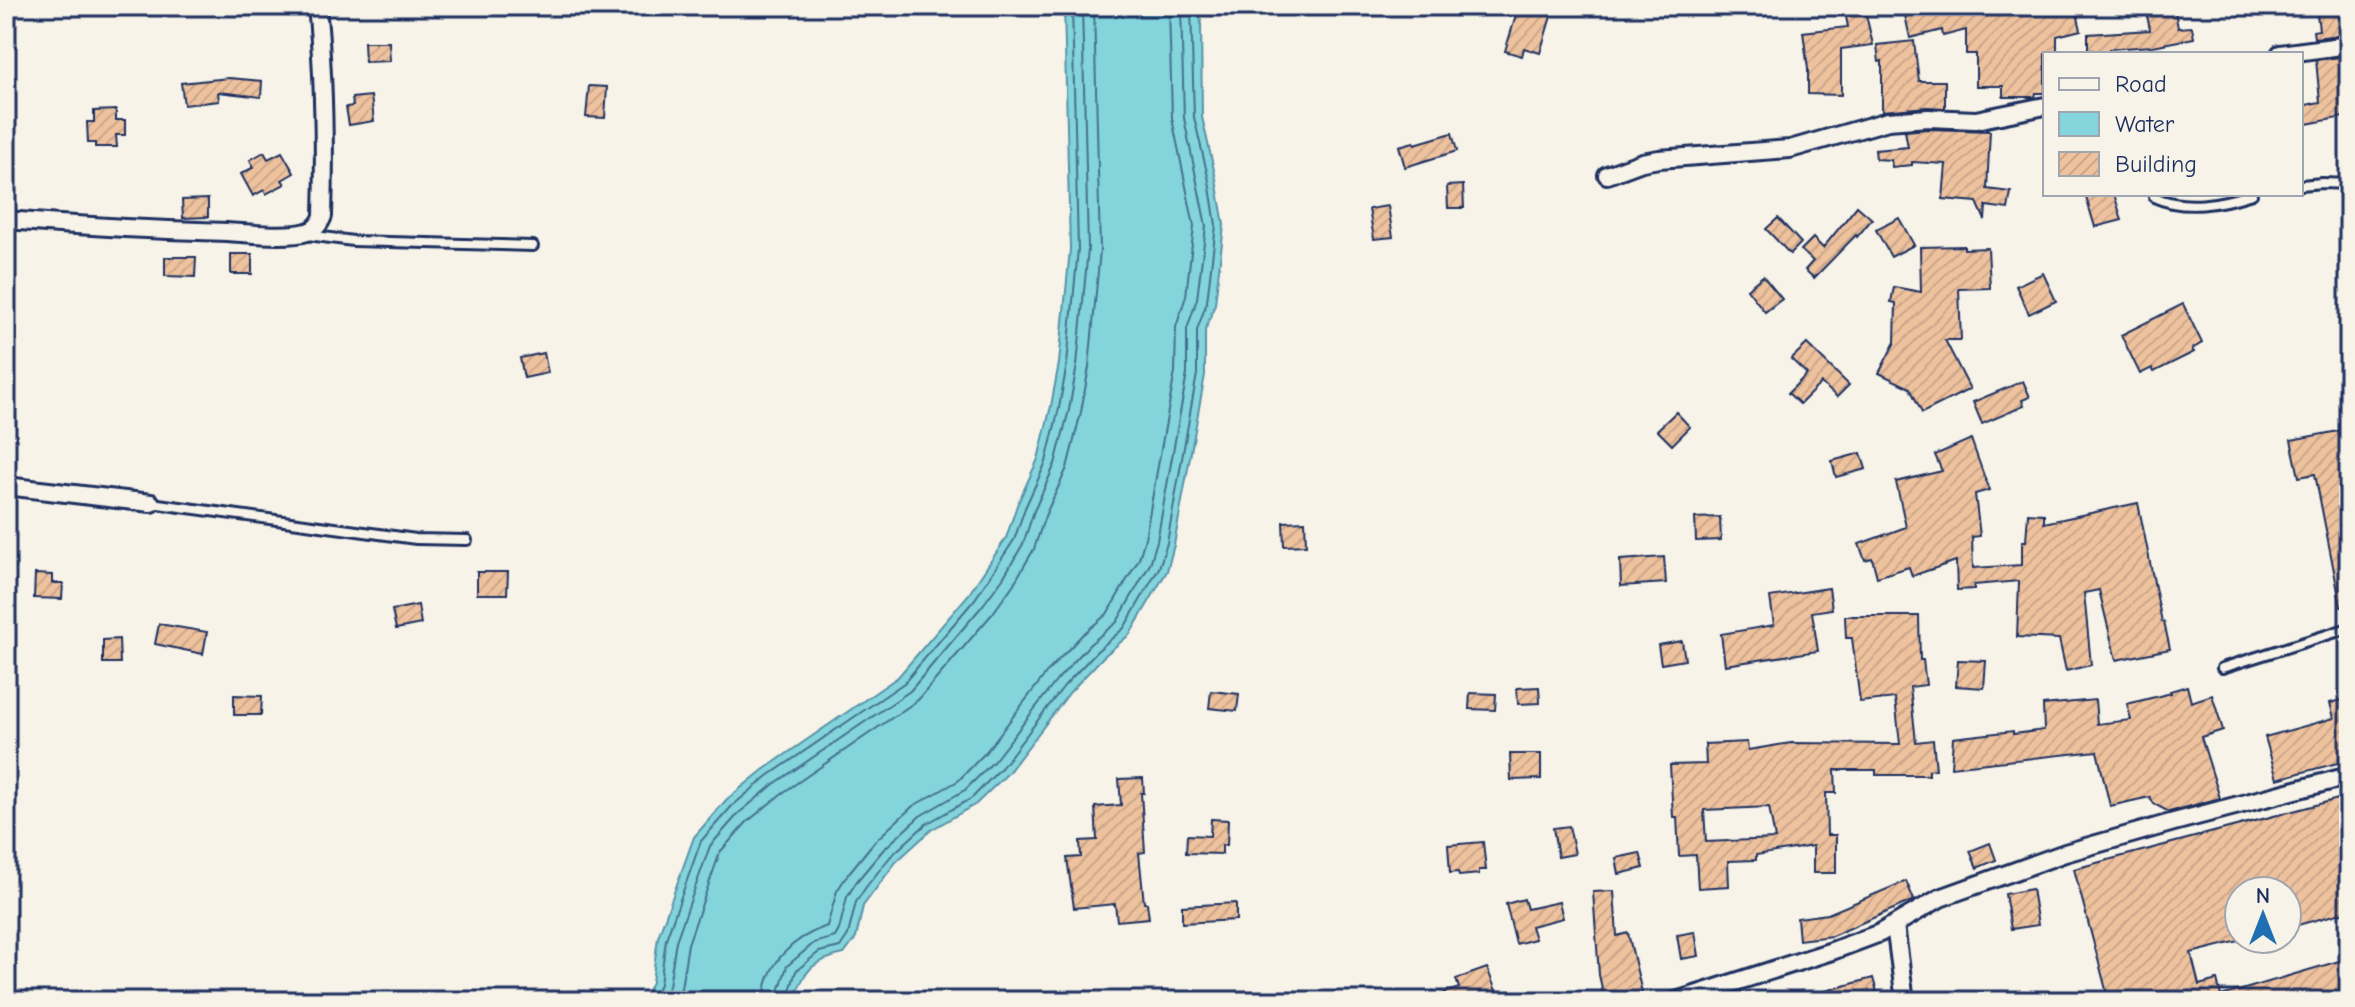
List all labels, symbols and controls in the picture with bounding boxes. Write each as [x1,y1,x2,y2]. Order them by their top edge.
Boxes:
legend [2043,52,2303,196]
text: Road [2115,70,2167,98]
text: Water [2115,110,2175,138]
text: Building [2115,150,2197,178]
north arrow [2223,875,2303,955]
text: N [2256,883,2270,909]

